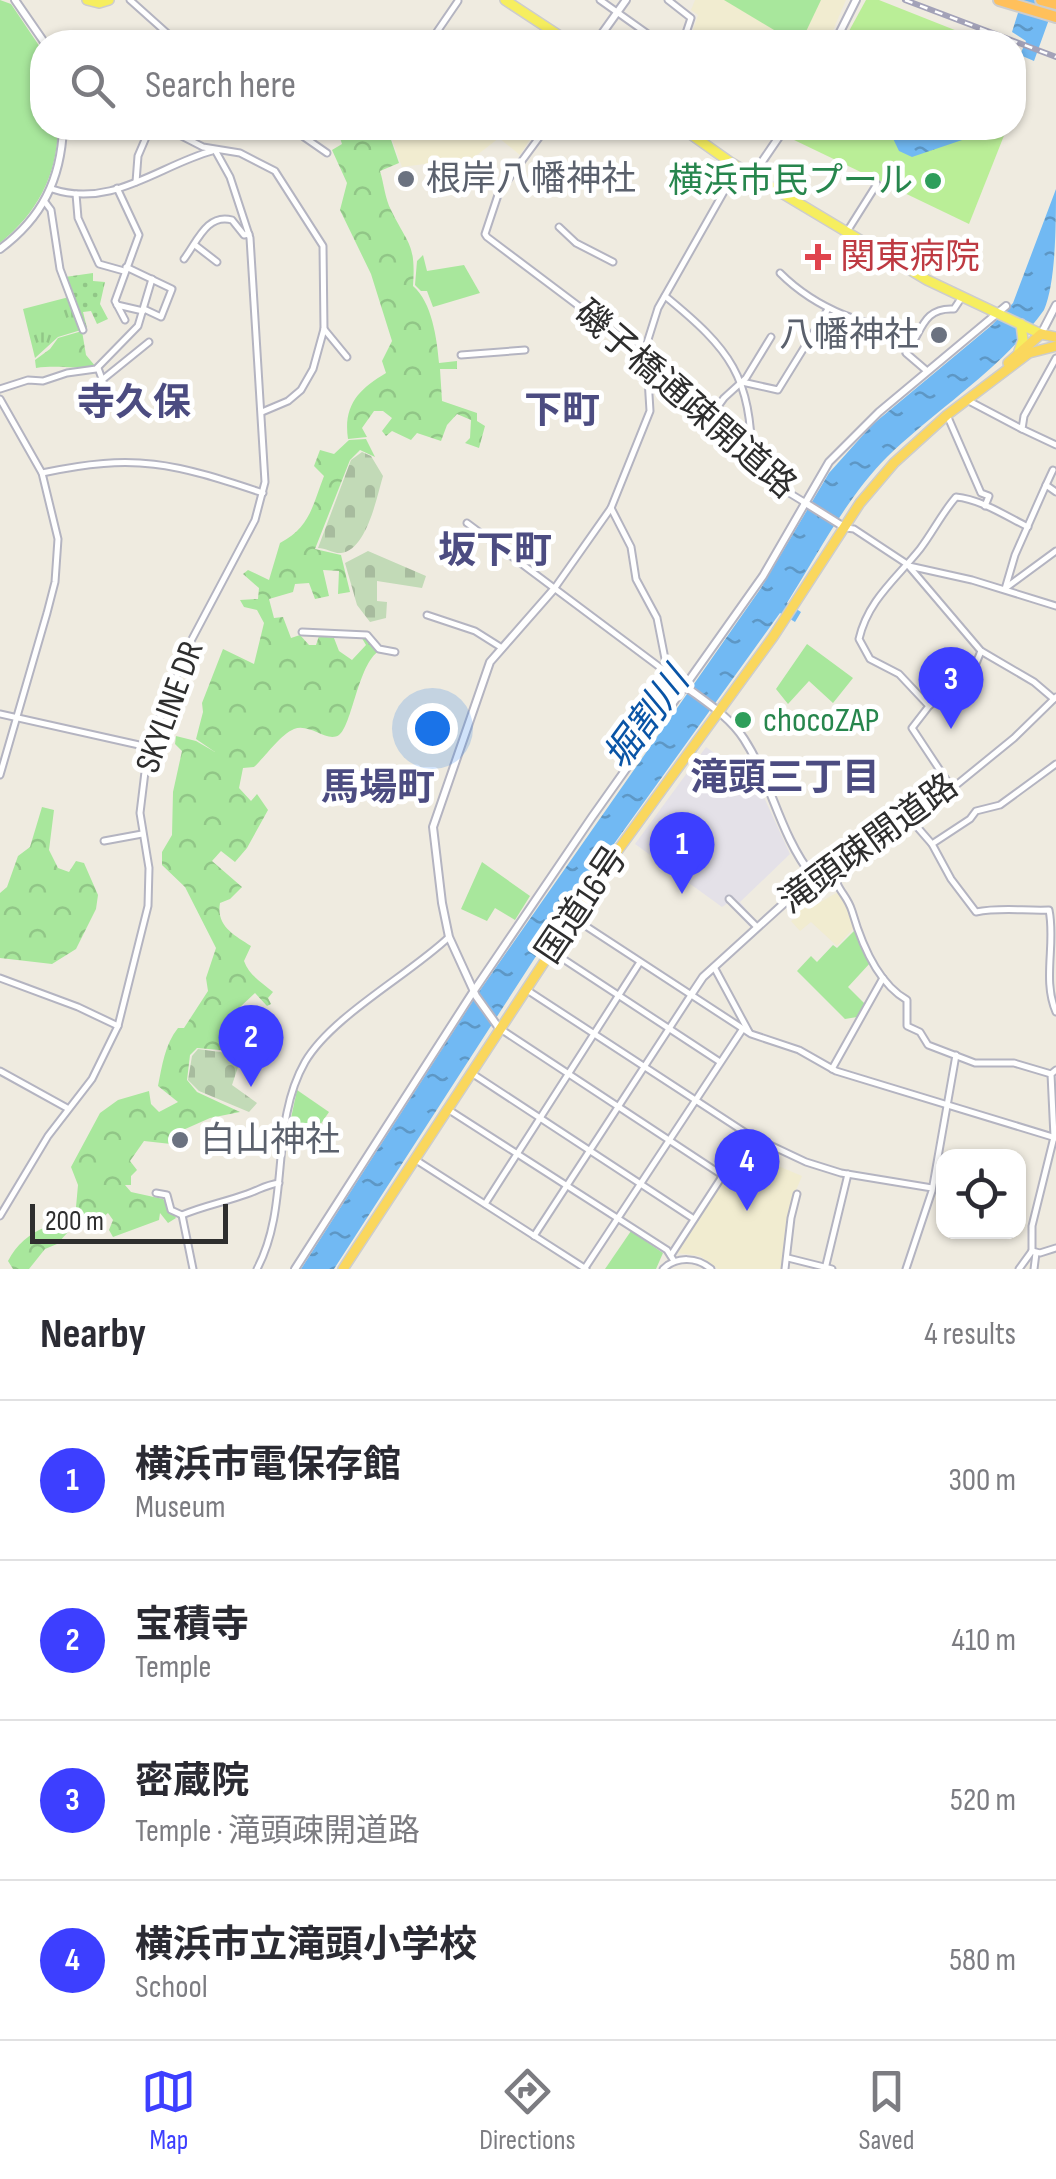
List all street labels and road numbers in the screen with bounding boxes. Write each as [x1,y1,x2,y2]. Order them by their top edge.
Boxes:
street label: 磯子橋通疎開道路 [565,292,805,508]
street label: SKYLINE DR [126,635,214,779]
street label: 滝頭疎開道路 [771,765,967,923]
street label: 国道16号 [527,838,637,972]

